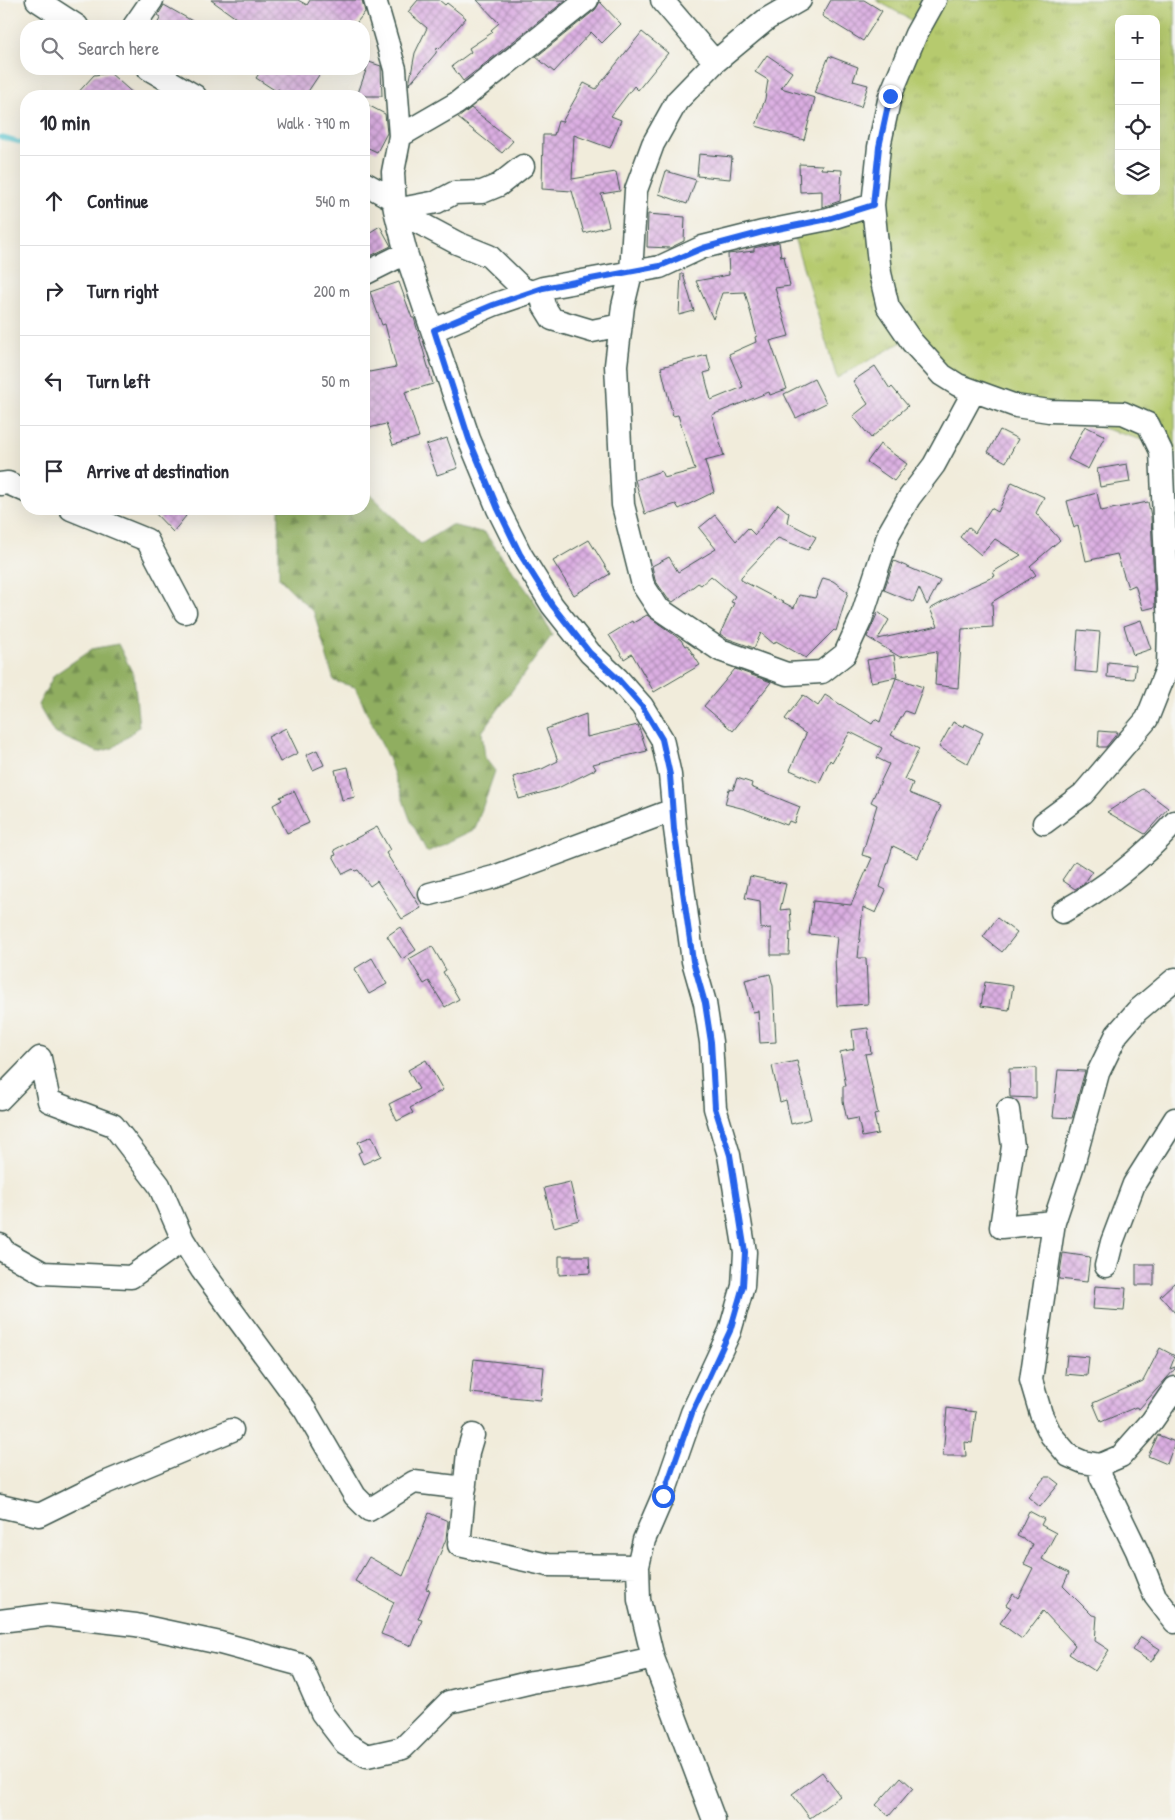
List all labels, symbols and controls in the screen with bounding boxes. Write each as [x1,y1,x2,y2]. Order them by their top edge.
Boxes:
map controls [1115,15,1160,195]
button: + [1115,15,1160,60]
search box [20,20,370,75]
icon: search [38,34,66,62]
text: Search here [78,35,159,61]
button: − [1115,60,1160,105]
route end [879,85,902,108]
button: locate [1115,105,1160,150]
text: 10 min [40,108,90,137]
text: Walk · 790 m [277,112,350,134]
button: layers [1115,150,1160,195]
icon: ahead [40,187,68,215]
text: Continue [87,188,148,214]
text: 540 m [316,190,350,212]
icon: right [40,277,68,305]
text: Turn right [87,278,158,304]
text: 200 m [314,280,350,302]
icon: left [40,367,68,395]
text: Turn left [87,368,150,394]
text: 50 m [322,370,350,392]
icon: arrive [40,457,68,485]
text: Arrive at destination [87,458,229,484]
route start [652,1485,675,1508]

